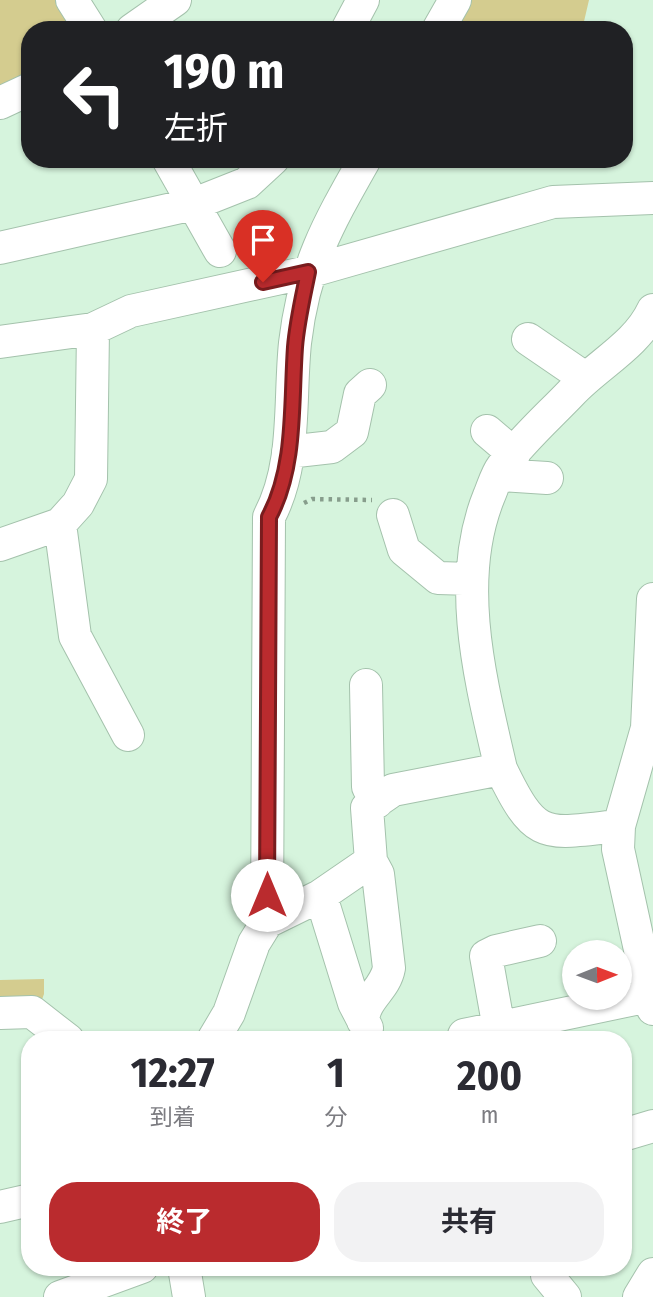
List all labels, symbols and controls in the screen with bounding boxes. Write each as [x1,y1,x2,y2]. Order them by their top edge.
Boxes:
text: 190 m [164,42,284,101]
icon: left [49,49,140,140]
text: 左折 [164,109,228,147]
pin [233,210,293,282]
icon: arrive [244,221,282,259]
position arrow [230,858,304,932]
north arrow [562,940,632,1010]
map controls [562,940,632,1010]
text: 12:27 [131,1048,215,1098]
text: 1 [327,1048,345,1098]
text: 200 [457,1051,522,1101]
text: m [481,1101,498,1129]
text: 到着 [150,1103,196,1131]
text: 分 [324,1103,347,1131]
button: 終了 [49,1182,320,1262]
button: 共有 [334,1182,604,1262]

